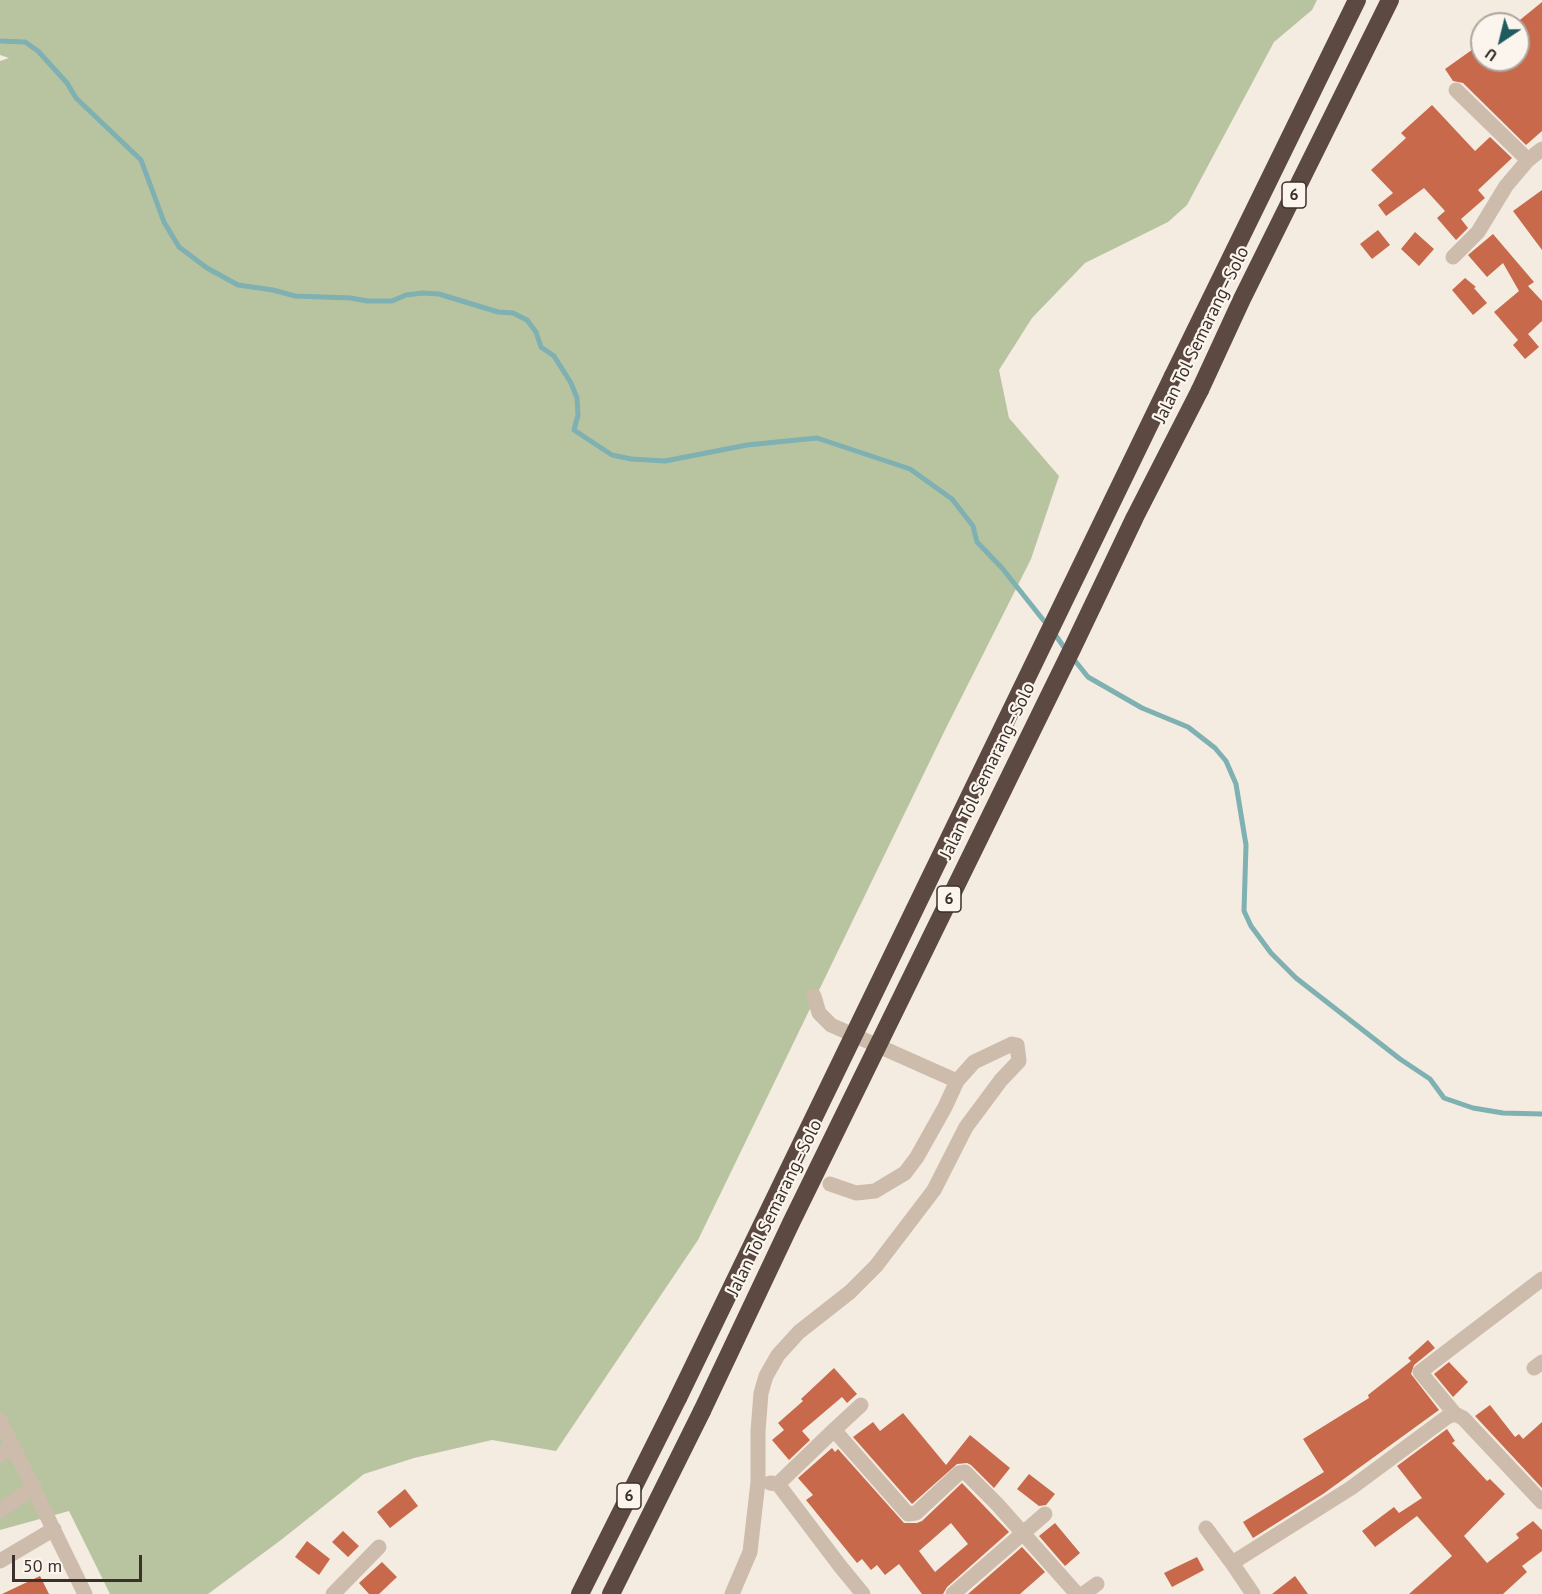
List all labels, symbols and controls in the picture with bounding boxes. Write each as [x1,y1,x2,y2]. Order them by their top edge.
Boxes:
north arrow [1470,12,1530,72]
text: U [1481,44,1501,66]
road number: 6 [1282,182,1306,208]
street label: Jalan Tol Semarang–Solo [1150,243,1254,427]
street label: Jalan Tol Semarang–Solo [936,679,1040,863]
road number: 6 [937,886,961,912]
street label: Jalan Tol Semarang–Solo [723,1116,827,1300]
road number: 6 [617,1483,641,1509]
scale bar [15,1543,146,1581]
text: 50 m [23,1554,62,1577]

